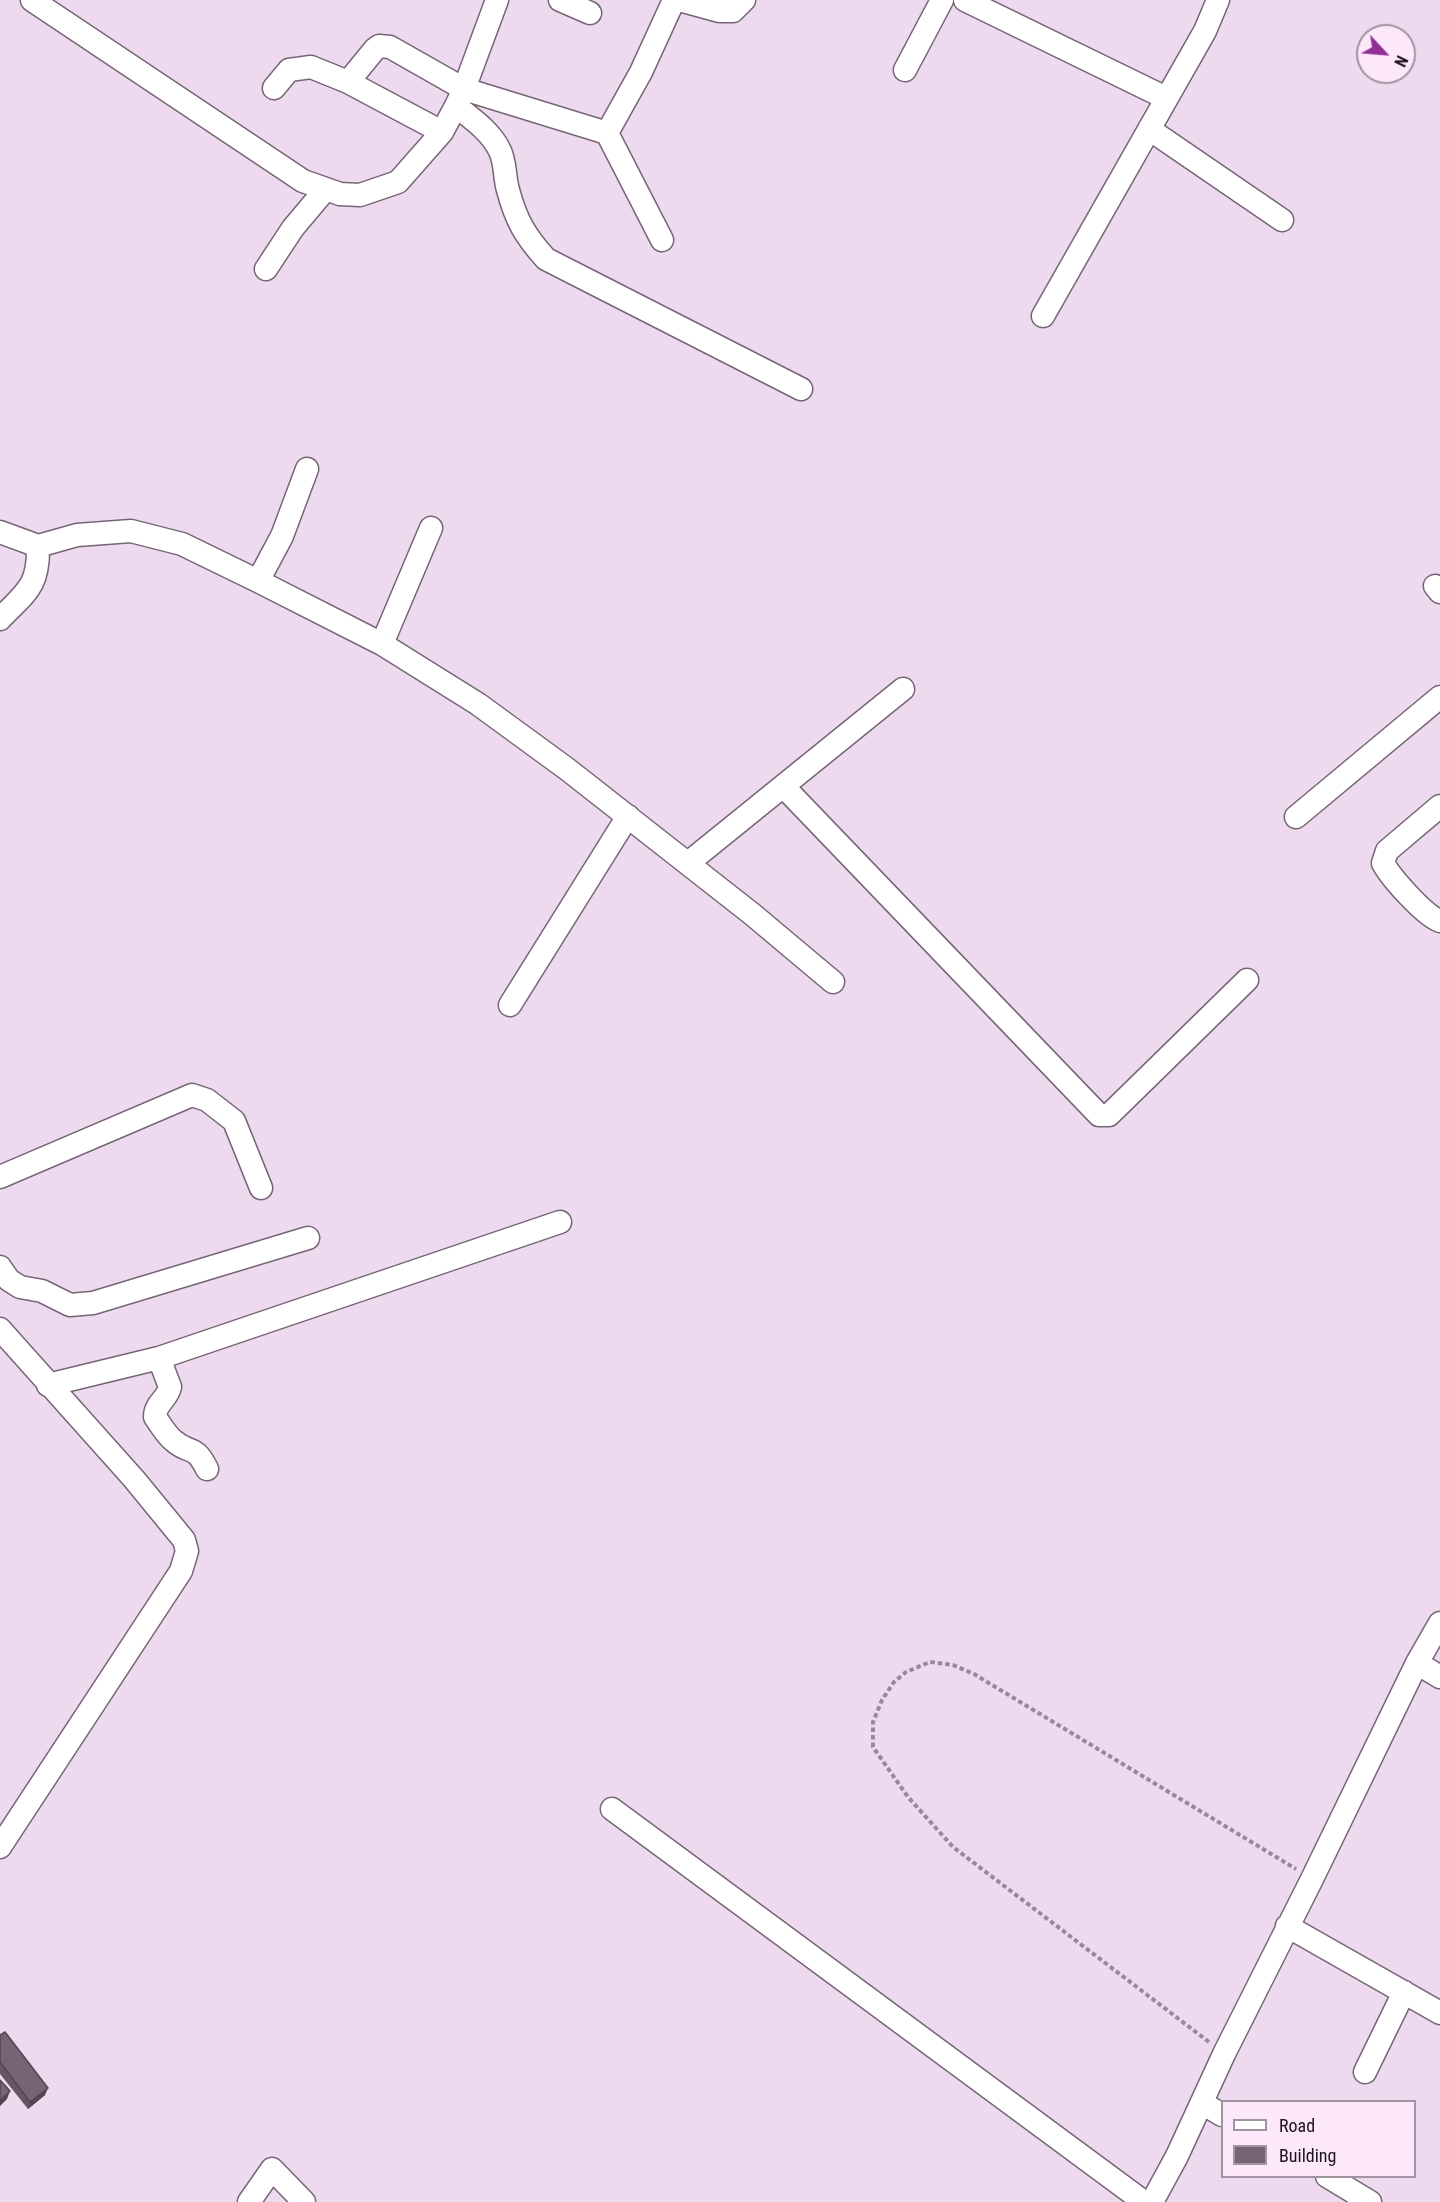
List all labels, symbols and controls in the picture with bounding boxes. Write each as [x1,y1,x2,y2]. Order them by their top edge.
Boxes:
north arrow [1356,24,1416,84]
text: N [1390,53,1412,70]
legend [1221,2100,1416,2178]
text: Road [1279,2115,1315,2136]
text: Building [1279,2145,1336,2166]

